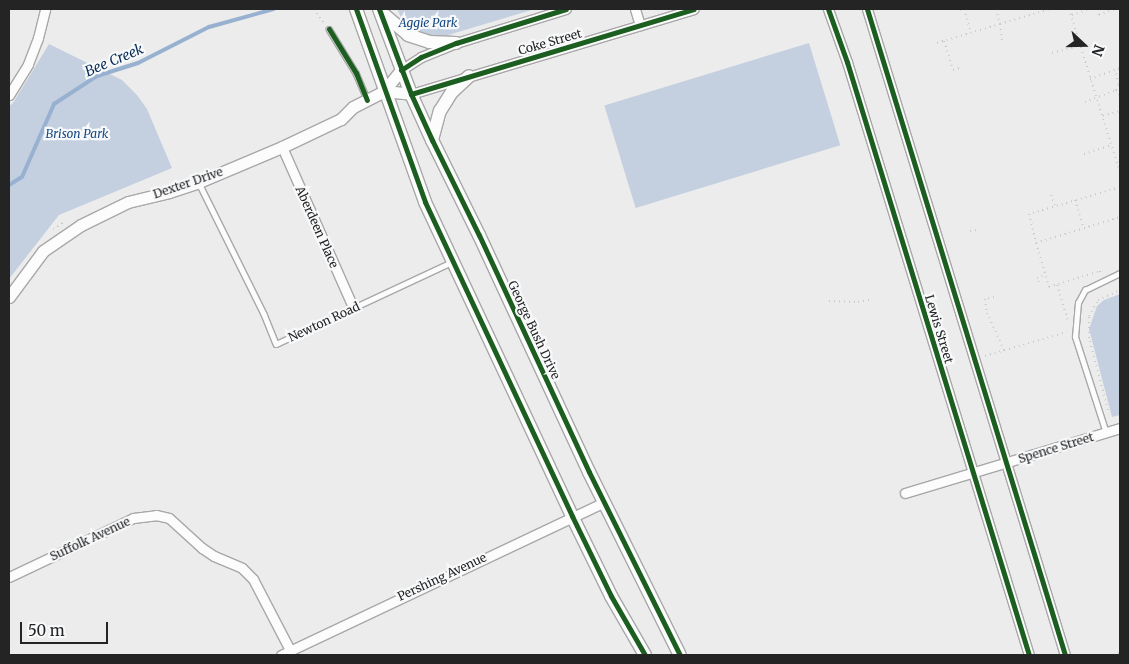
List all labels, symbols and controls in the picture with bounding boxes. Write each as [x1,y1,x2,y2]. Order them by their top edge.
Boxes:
park label: Aggie Park [399,16,457,30]
north arrow [1059,20,1109,70]
street label: Coke Street [517,26,583,58]
water label: Bee Creek [82,40,146,80]
text: N [1088,42,1108,59]
park label: Brison Park [46,127,108,141]
street label: Dexter Drive [151,164,225,202]
street label: Aberdeen Place [293,184,341,270]
street label: George Bush Drive [505,278,563,382]
street label: Lewis Street [922,293,956,365]
street label: Newton Road [286,299,362,345]
street label: Spence Street [1016,430,1096,466]
street label: Suffolk Avenue [48,514,132,564]
street label: Pershing Avenue [395,550,489,604]
scale bar [22,612,110,644]
text: 50 m [28,621,65,640]

